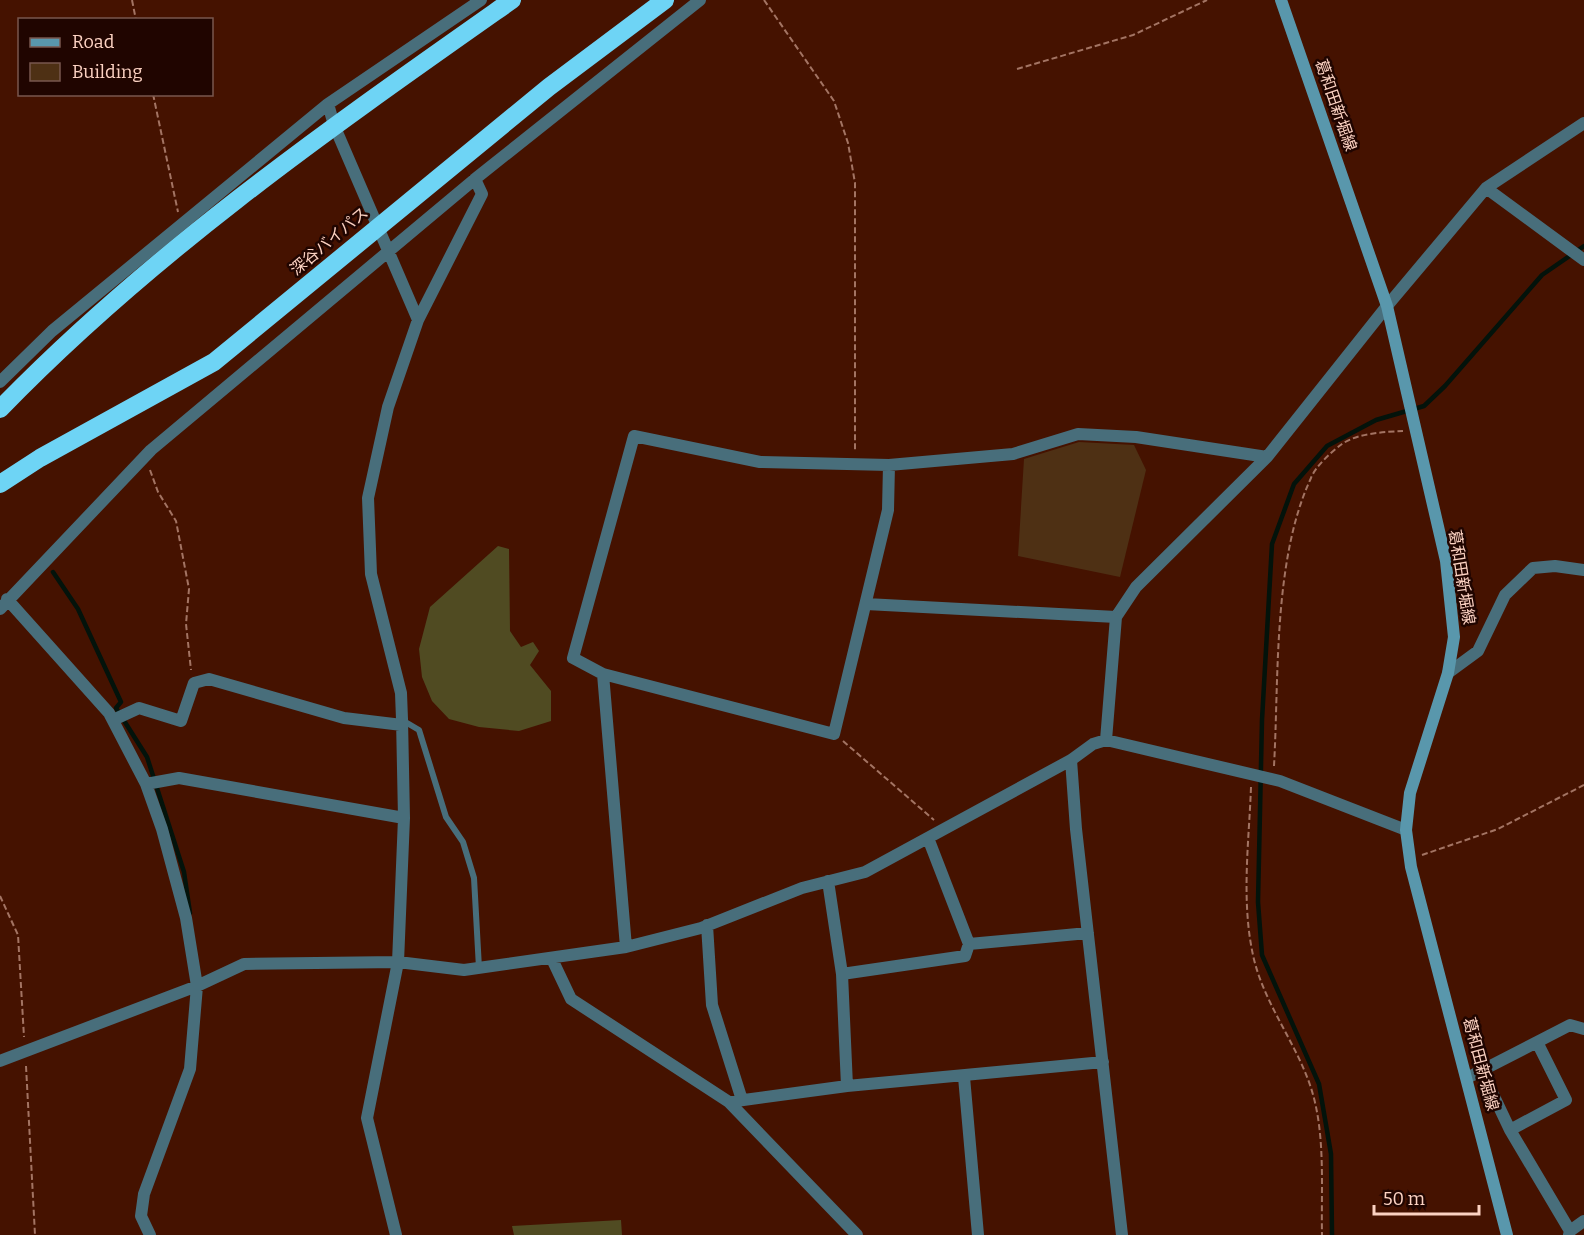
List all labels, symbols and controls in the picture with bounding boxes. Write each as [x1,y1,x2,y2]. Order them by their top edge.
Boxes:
legend [18,18,213,96]
text: Road [72,31,115,53]
street label: 葛和田新堀線 [1311,57,1361,153]
text: Building [72,61,143,83]
street label: 深谷バイパス [286,203,372,279]
street label: 葛和田新堀線 [1445,528,1479,626]
street label: 葛和田新堀線 [1459,1015,1503,1113]
scale bar [1374,1178,1479,1216]
text: 50 m [1383,1188,1425,1210]

